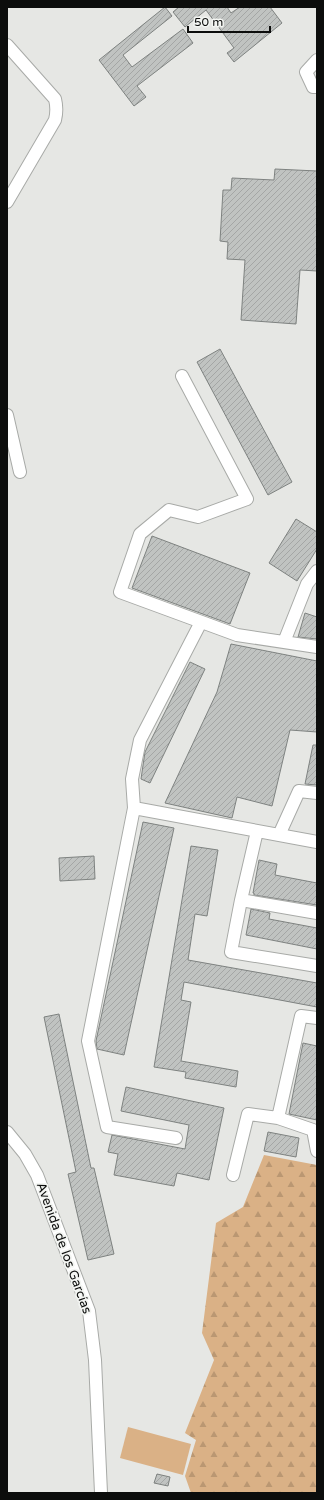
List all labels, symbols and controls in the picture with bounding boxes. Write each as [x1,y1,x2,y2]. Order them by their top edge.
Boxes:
scale bar [188,8,270,34]
text: 50 m [194,15,223,29]
street label: Avenida de los Garcías [33,1180,95,1316]

